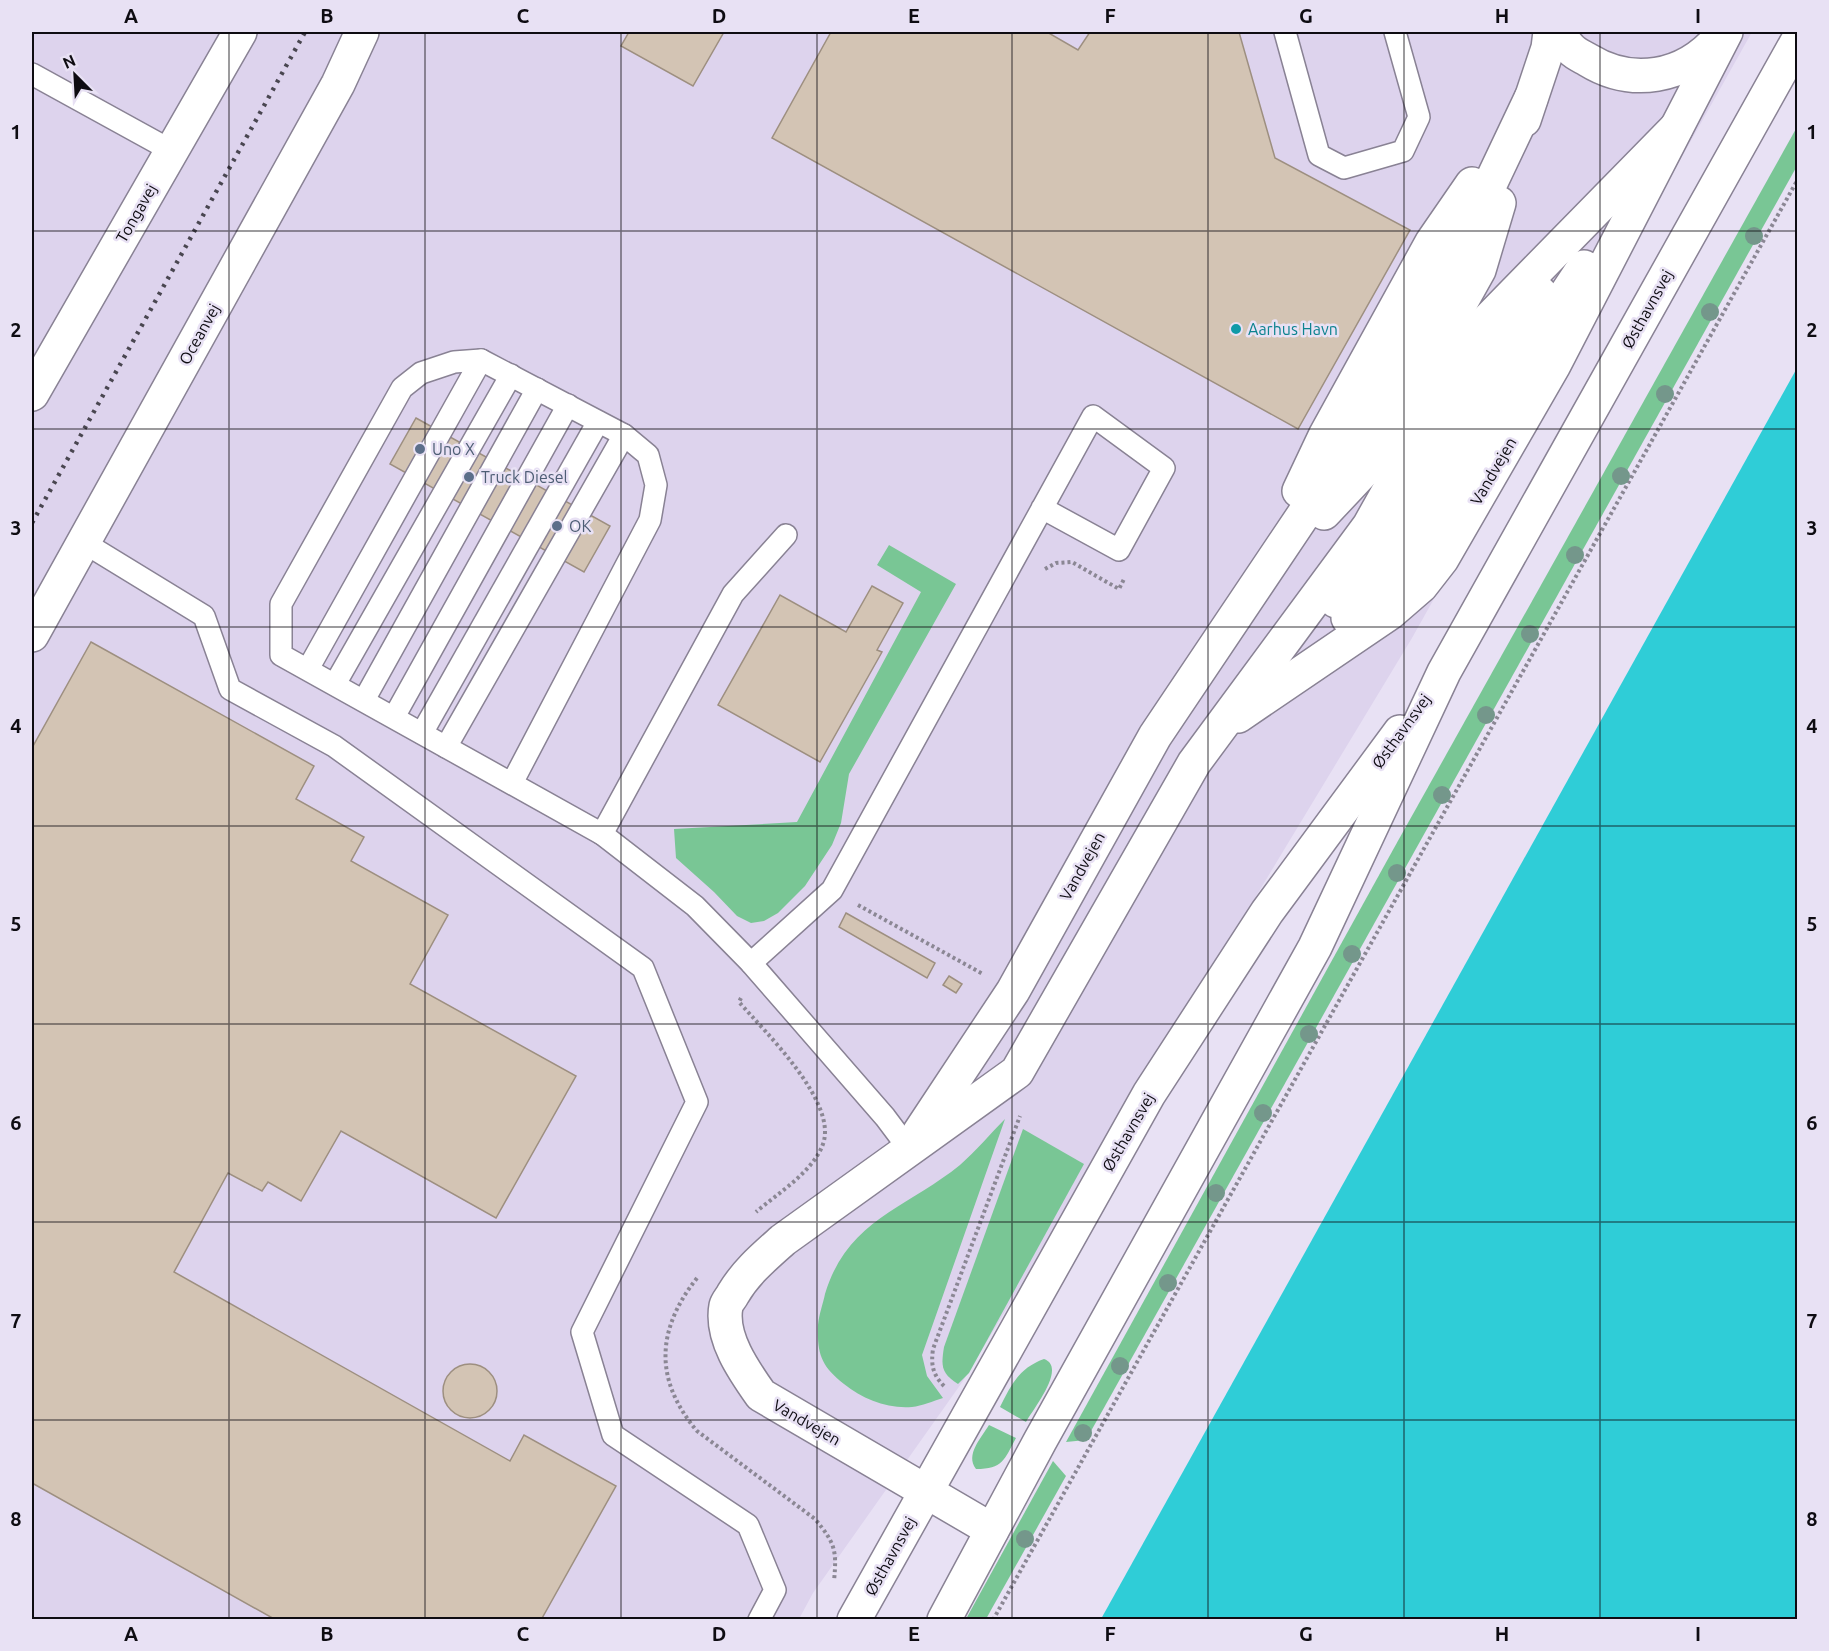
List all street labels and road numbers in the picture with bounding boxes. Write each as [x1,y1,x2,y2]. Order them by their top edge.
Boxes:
street label: Tongavej [112,181,160,245]
street label: Østhavnsvej [1618,266,1676,352]
street label: Oceanvej [175,301,223,367]
street label: Vandvejen [1466,434,1520,508]
street label: Østhavnsvej [1368,690,1434,772]
street label: Vandvejen [1056,829,1108,903]
street label: Østhavnsvej [1098,1090,1158,1174]
street label: Vandvejen [770,1395,844,1449]
street label: Østhavnsvej [861,1513,919,1599]

